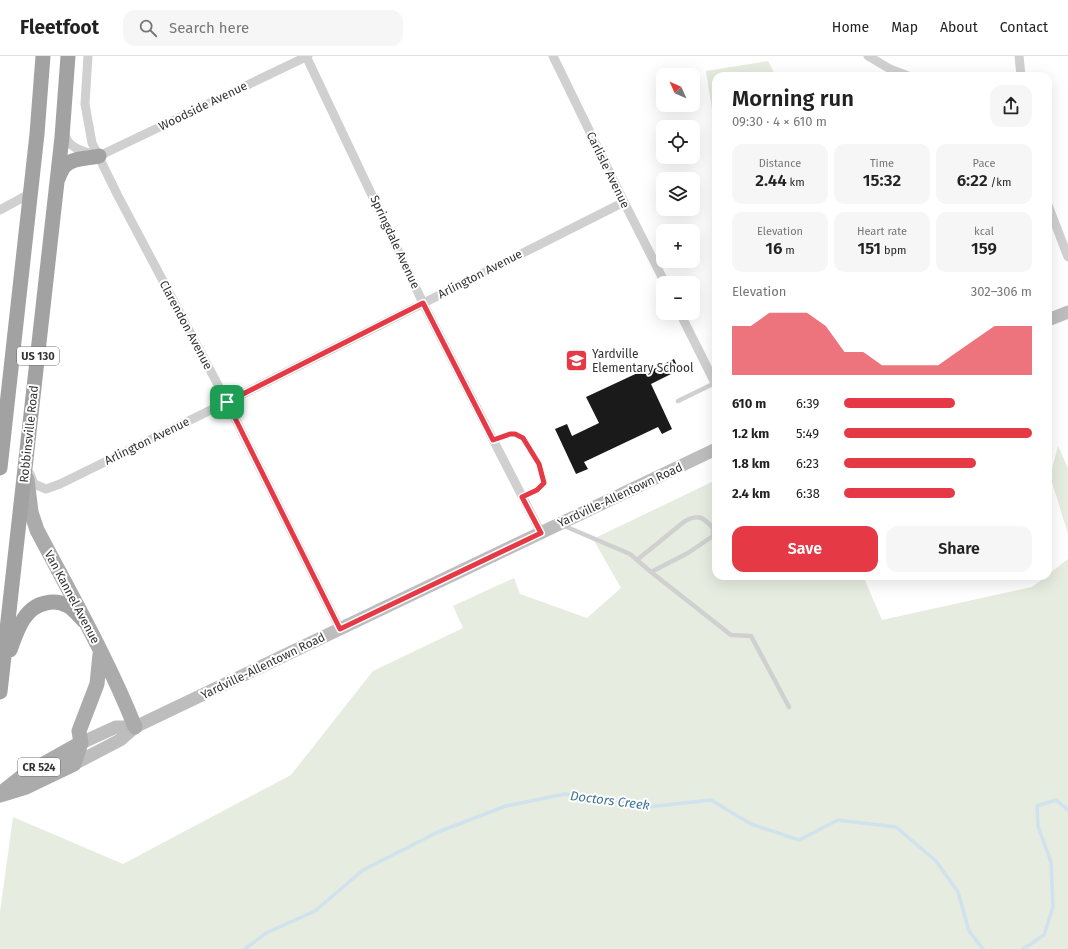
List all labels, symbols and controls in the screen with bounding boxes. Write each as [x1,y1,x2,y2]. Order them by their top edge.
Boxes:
search box [123,10,403,46]
text: Fleetfoot [20,16,99,39]
icon: search [137,17,159,39]
text: Search here [169,19,249,37]
text: Home [832,19,869,36]
text: Map [891,19,918,36]
text: About [940,19,978,36]
text: Contact [1000,19,1048,36]
north arrow [656,68,700,112]
map controls [656,68,700,320]
street label: Woodside Avenue [156,79,250,133]
text: Morning run [732,85,854,112]
button: share [990,85,1032,127]
text: 09:30 · 4 × 610 m [732,114,827,129]
button: locate [656,120,700,164]
street label: Carlisle Avenue [583,130,633,210]
text: Distance [759,157,801,170]
text: Time [870,157,894,170]
text: Pace [973,157,995,170]
text: 2.44 [755,170,787,191]
text: 15:32 [863,170,901,191]
text: 6:22 [957,170,988,191]
button: layers [656,172,700,216]
text: km [787,176,805,189]
text: /km [988,176,1011,189]
street label: Springdale Avenue [367,193,423,291]
button: + [656,224,700,268]
text: Elevation [757,225,803,238]
text: Heart rate [857,225,907,238]
text: kcal [974,225,994,238]
text: 16 [765,238,782,259]
text: 151 [858,238,881,259]
text: 159 [971,238,997,259]
text: m [782,244,795,257]
text: bpm [881,244,906,257]
street label: Arlington Avenue [435,247,525,301]
button: − [656,276,700,320]
street label: Clarendon Avenue [157,278,215,372]
text: Elevation [732,284,786,299]
text: 302–306 m [971,284,1032,299]
road number: US 130 [17,347,59,365]
place label: Yardville Elementary School [592,347,694,375]
school or university icon: Yardville Elementary School [564,348,590,374]
street label: Robbinsville Road [17,385,41,483]
pin [210,385,244,419]
icon: arrive [216,391,238,413]
text: 610 m [732,396,766,411]
text: 6:39 [796,396,819,411]
street label: Arlington Avenue [102,414,192,468]
text: 1.2 km [732,426,769,441]
text: 5:49 [796,426,819,441]
text: 1.8 km [732,456,770,471]
text: 6:23 [796,456,819,471]
street label: Yardville-Allentown Road [555,460,685,530]
text: 2.4 km [732,486,770,501]
text: 6:38 [796,486,820,501]
button: Save [732,526,878,572]
button: Share [886,526,1032,572]
street label: Van Kannel Avenue [42,548,102,646]
street label: Yardville-Allentown Road [199,630,327,702]
road number: CR 524 [18,758,60,776]
water label: Doctors Creek [569,788,651,813]

